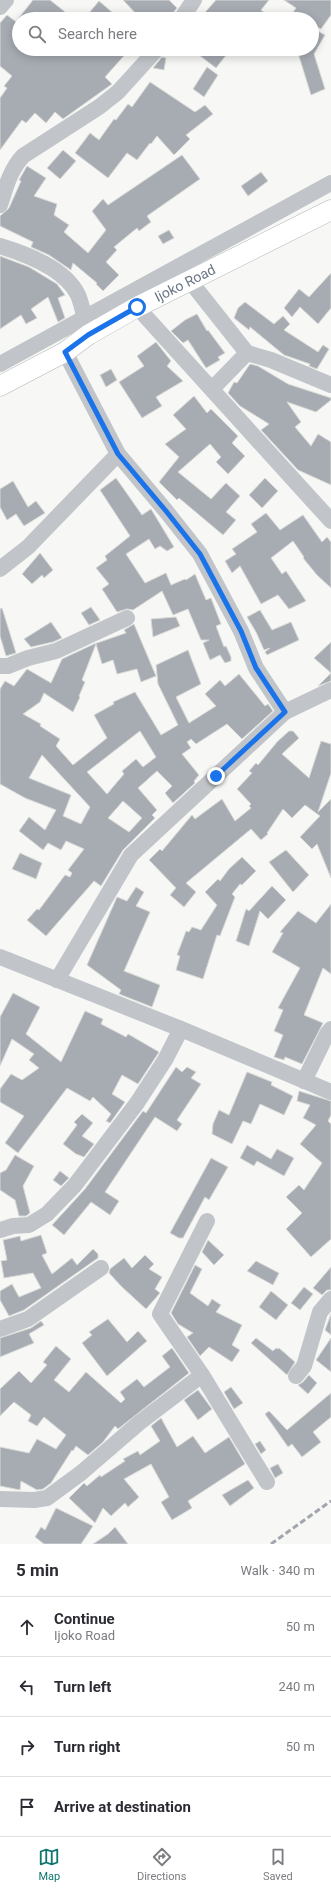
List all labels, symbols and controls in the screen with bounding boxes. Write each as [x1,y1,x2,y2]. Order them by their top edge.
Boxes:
search box [12,12,319,56]
icon: search [26,23,48,45]
text: Search here [58,25,137,43]
street label: Ijoko Road [152,261,218,305]
route start [128,298,146,316]
route end [207,767,225,785]
text: 5 min [16,1560,59,1580]
text: Walk · 340 m [240,1563,315,1578]
text: Continue [54,1610,115,1628]
icon: ahead [16,1616,38,1638]
text: 50 m [286,1619,315,1634]
text: Ijoko Road [54,1628,115,1643]
icon: left [16,1676,38,1698]
text: Turn left [54,1678,111,1696]
text: 240 m [278,1679,315,1694]
icon: right [16,1736,38,1758]
text: Turn right [54,1738,120,1756]
text: 50 m [286,1739,315,1754]
icon: arrive [16,1796,38,1818]
text: Arrive at destination [54,1798,191,1816]
tab: Map [38,1846,60,1883]
tab: Directions [137,1846,186,1883]
tab: Saved [263,1846,293,1883]

